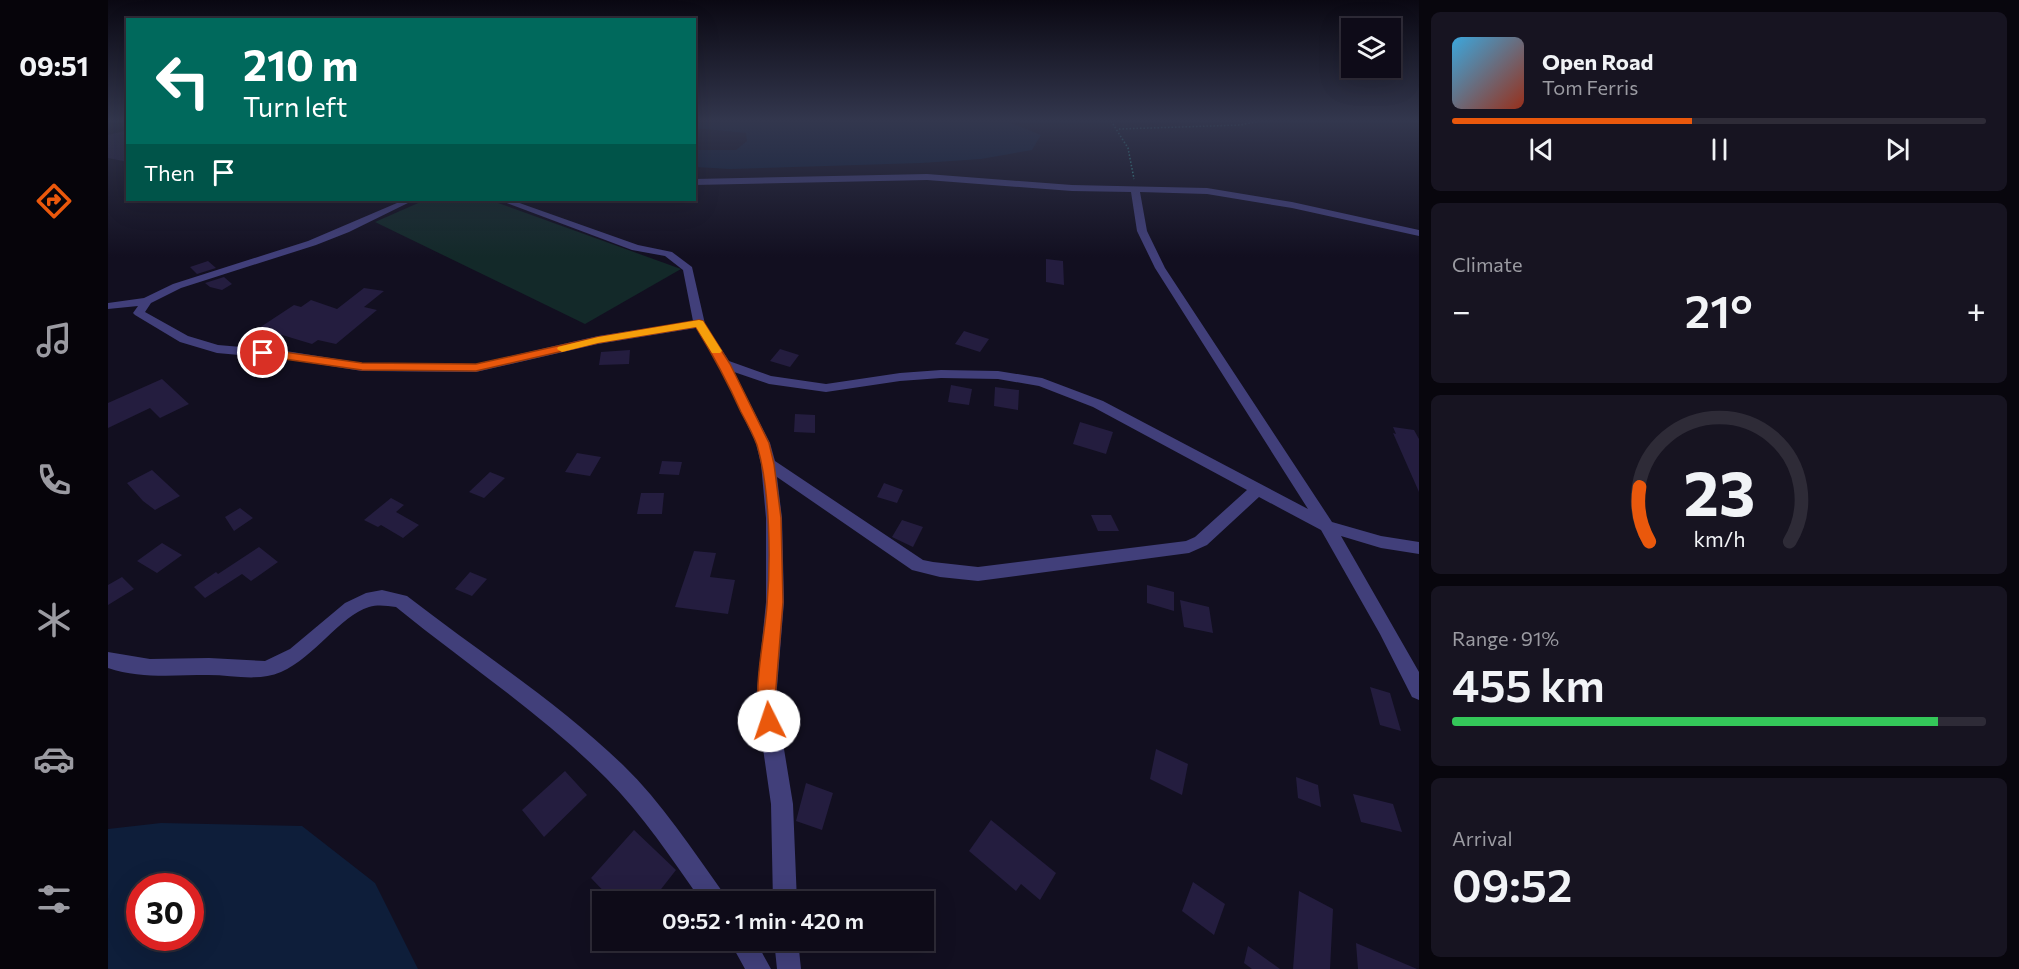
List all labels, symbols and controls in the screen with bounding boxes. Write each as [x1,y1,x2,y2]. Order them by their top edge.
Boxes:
map controls [1341,18,1401,78]
button: layers [1341,18,1401,78]
text: 210 m [243,38,358,90]
icon: left [144,42,222,120]
text: Open Road [1542,48,1653,75]
text: 09:51 [19,49,89,82]
text: Tom Ferris [1542,75,1638,99]
text: Turn left [243,90,347,123]
icon: previous [1525,133,1558,166]
icon: pause [1703,133,1736,166]
icon: next [1881,133,1914,166]
icon: arrive [207,156,240,189]
text: Then [144,159,195,186]
icon: directions [33,180,75,222]
text: Climate [1452,252,1522,276]
text: 21° [1685,282,1753,337]
text: − [1452,289,1471,330]
text: + [1967,289,1986,330]
icon: music [33,319,75,361]
pin [237,327,288,378]
icon: arrive [246,336,279,369]
text: 23 [1683,453,1755,529]
icon: phone [33,459,75,501]
text: km/h [1693,525,1745,551]
icon: climate [33,599,75,641]
text: Range · 91% [1452,626,1559,650]
text: 455 km [1452,656,1605,711]
position arrow [737,689,801,753]
icon: car [33,738,75,780]
text: Arrival [1452,826,1513,850]
text: 09:52 [1452,856,1572,911]
speed limit sign: 30 [126,873,204,951]
icon: filters [33,878,75,920]
text: 09:52 · 1 min · 420 m [662,907,864,934]

